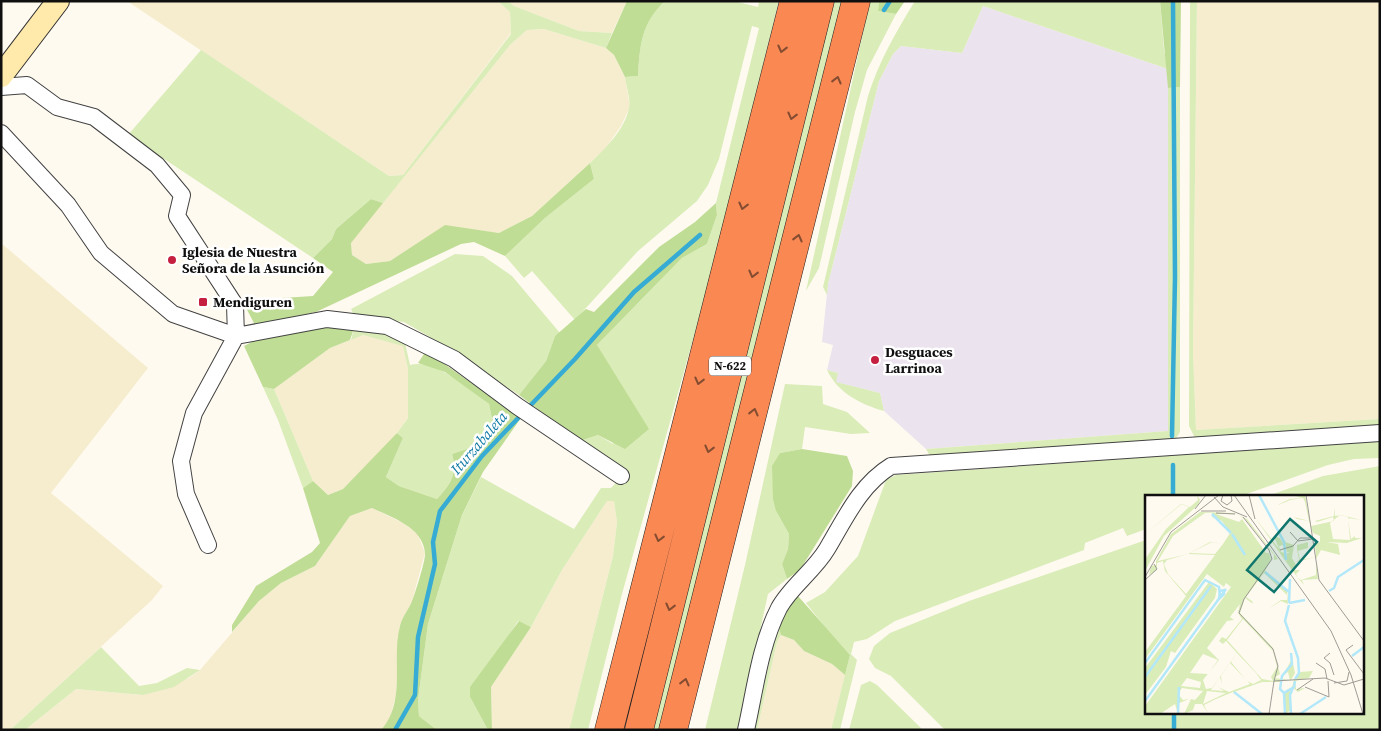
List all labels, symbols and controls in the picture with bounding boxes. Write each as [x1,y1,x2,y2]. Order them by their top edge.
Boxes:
one-way arrow [777,44,788,53]
one-way arrow [831,76,842,85]
one-way arrow [787,112,798,121]
one-way arrow [739,202,749,210]
one-way arrow [792,234,802,242]
place label: Iglesia de Nuestra Señora de la Asunción [182,242,325,278]
marker: Iglesia de Nuestra Señora de la Asunción [166,254,178,266]
one-way arrow [748,270,758,278]
place label: Mendiguren [213,292,292,312]
marker: Mendiguren [197,296,209,308]
place label: Desguaces Larrinoa [885,342,953,378]
marker: Desguaces Larrinoa [869,354,881,366]
road number: N-622 [709,356,751,376]
one-way arrow [694,376,705,385]
water label: Iturzabaleta [445,406,512,479]
one-way arrow [748,409,758,417]
one-way arrow [704,444,715,453]
inset map [1145,495,1364,714]
one-way arrow [654,534,665,543]
one-way arrow [665,602,676,611]
one-way arrow [679,678,690,687]

